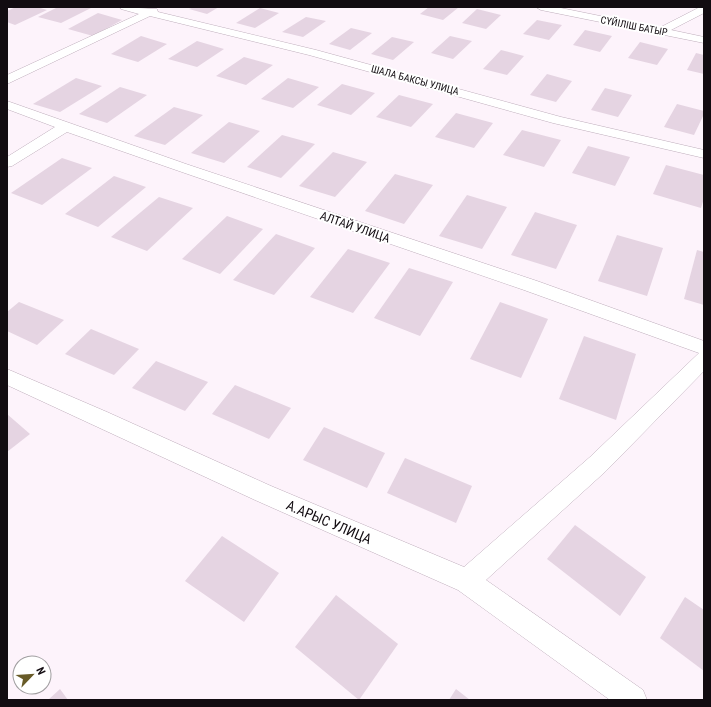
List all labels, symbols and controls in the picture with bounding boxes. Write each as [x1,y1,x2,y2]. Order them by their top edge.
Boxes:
street label: СҮЙІЛІШ БАТЫР [600,13,669,38]
street label: ШАЛА БАКСЫ УЛИЦА [370,63,460,97]
street label: АЛТАЙ УЛИЦА [318,208,392,246]
street label: А.АРЫС УЛИЦА [284,497,374,547]
north arrow [12,655,52,695]
text: N [33,665,48,677]

